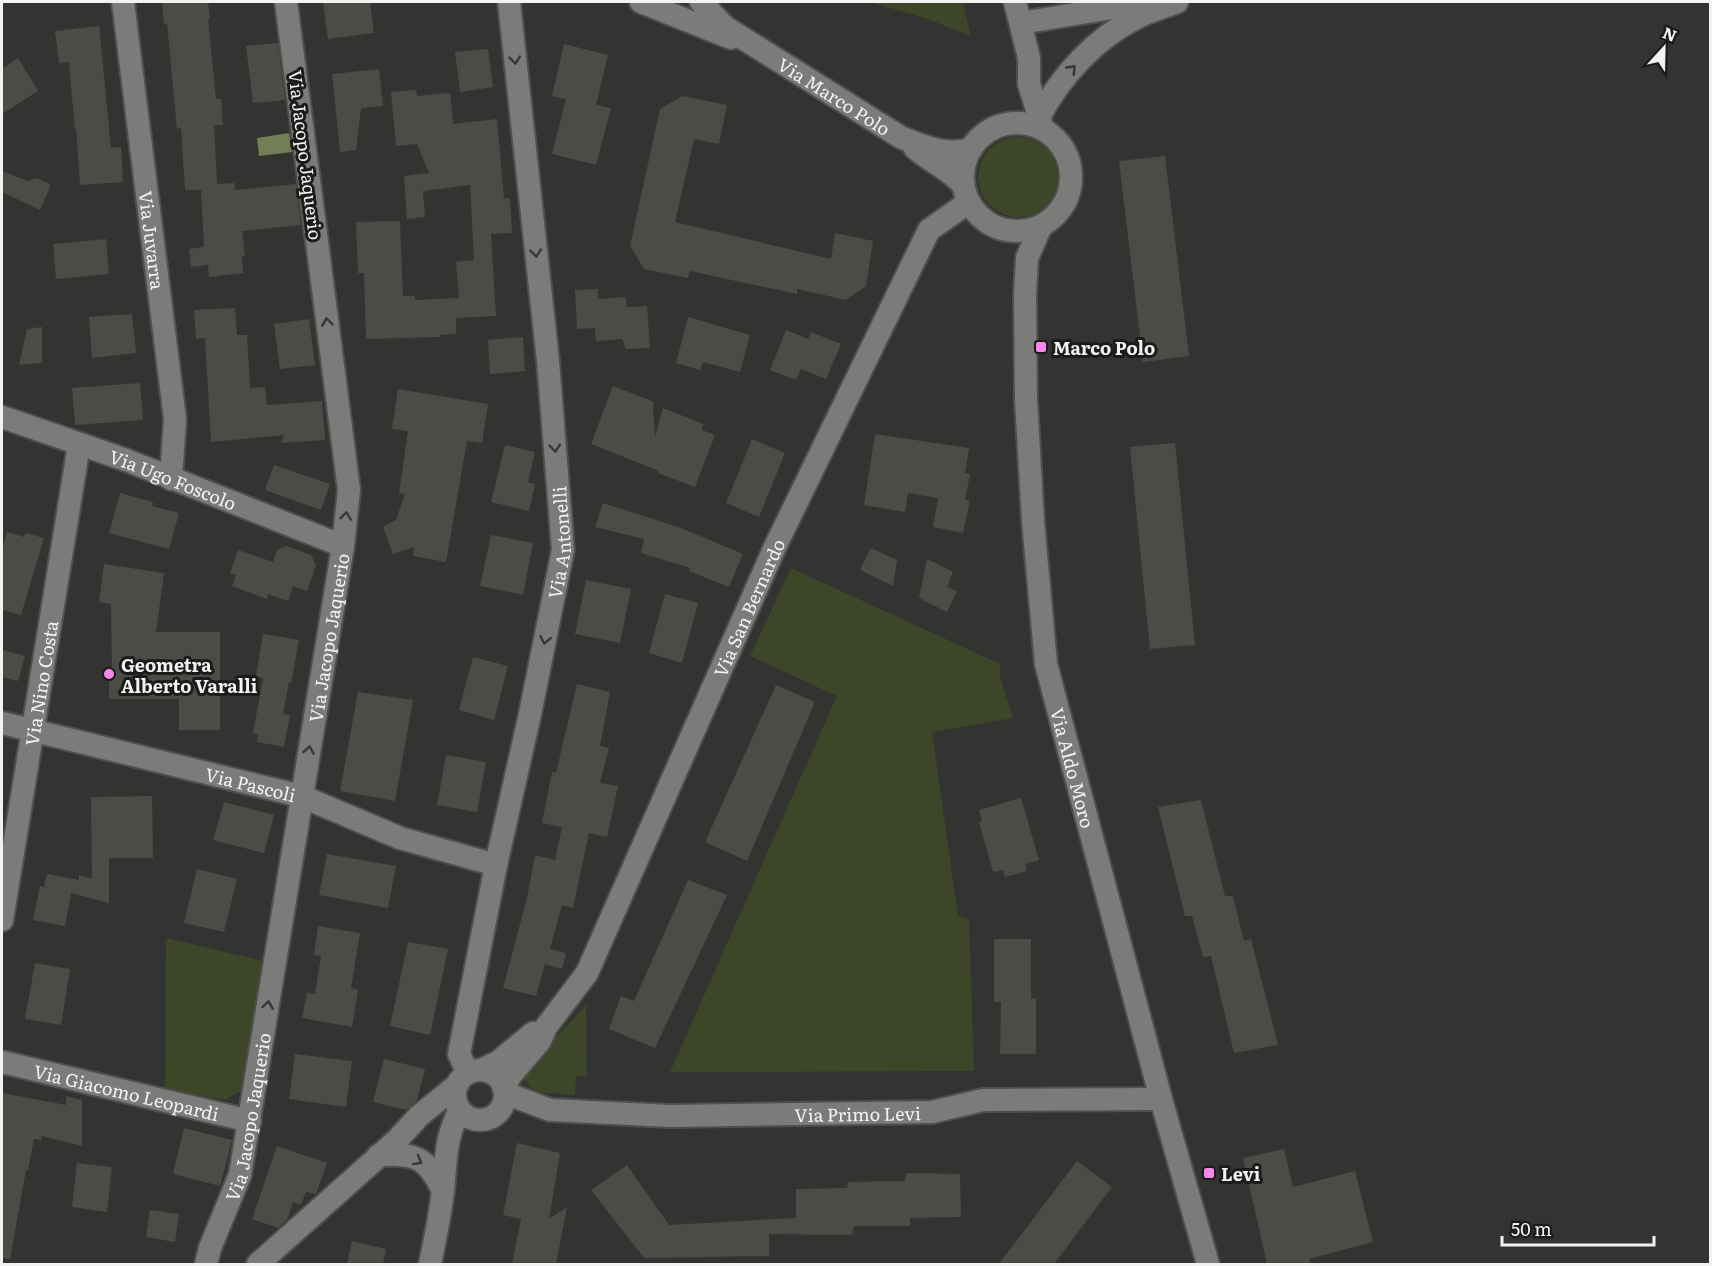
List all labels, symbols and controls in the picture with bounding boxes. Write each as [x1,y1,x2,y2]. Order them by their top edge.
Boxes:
north arrow [1634,18,1694,78]
text: N [1659,20,1681,47]
street label: Via Marco Polo [773,50,896,141]
one-way arrow [508,55,521,64]
one-way arrow [1065,66,1076,77]
street label: Via Jacopo Jaquerio [282,69,330,241]
street label: Via Juvarra [133,189,172,291]
one-way arrow [529,249,542,258]
one-way arrow [322,318,334,327]
place label: Marco Polo [1053,334,1155,361]
marker: Marco Polo [1034,340,1048,354]
street label: Via Ugo Foscolo [106,442,241,516]
one-way arrow [548,443,561,452]
street label: Via Antonelli [540,485,577,601]
one-way arrow [339,511,352,520]
street label: Via San Bernardo [706,534,791,681]
street label: Via Jacopo Jaquerio [301,551,355,724]
street label: Via Nino Costa [17,618,64,748]
one-way arrow [539,635,552,645]
place label: Geometra Alberto Varalli [121,651,258,699]
marker: Geometra Alberto Varalli [102,667,116,681]
street label: Via Aldo Moro [1045,705,1102,831]
one-way arrow [302,745,314,755]
street label: Via Pascoli [203,760,299,808]
one-way arrow [261,1000,274,1010]
street label: Via Jacopo Jaquerio [217,1031,277,1205]
street label: Via Giacomo Leopardi [31,1057,222,1127]
street label: Via Primo Levi [794,1099,921,1128]
one-way arrow [412,1154,422,1165]
place label: Levi [1221,1160,1261,1187]
marker: Levi [1202,1166,1216,1180]
scale bar [1502,1209,1654,1247]
text: 50 m [1511,1215,1552,1242]

